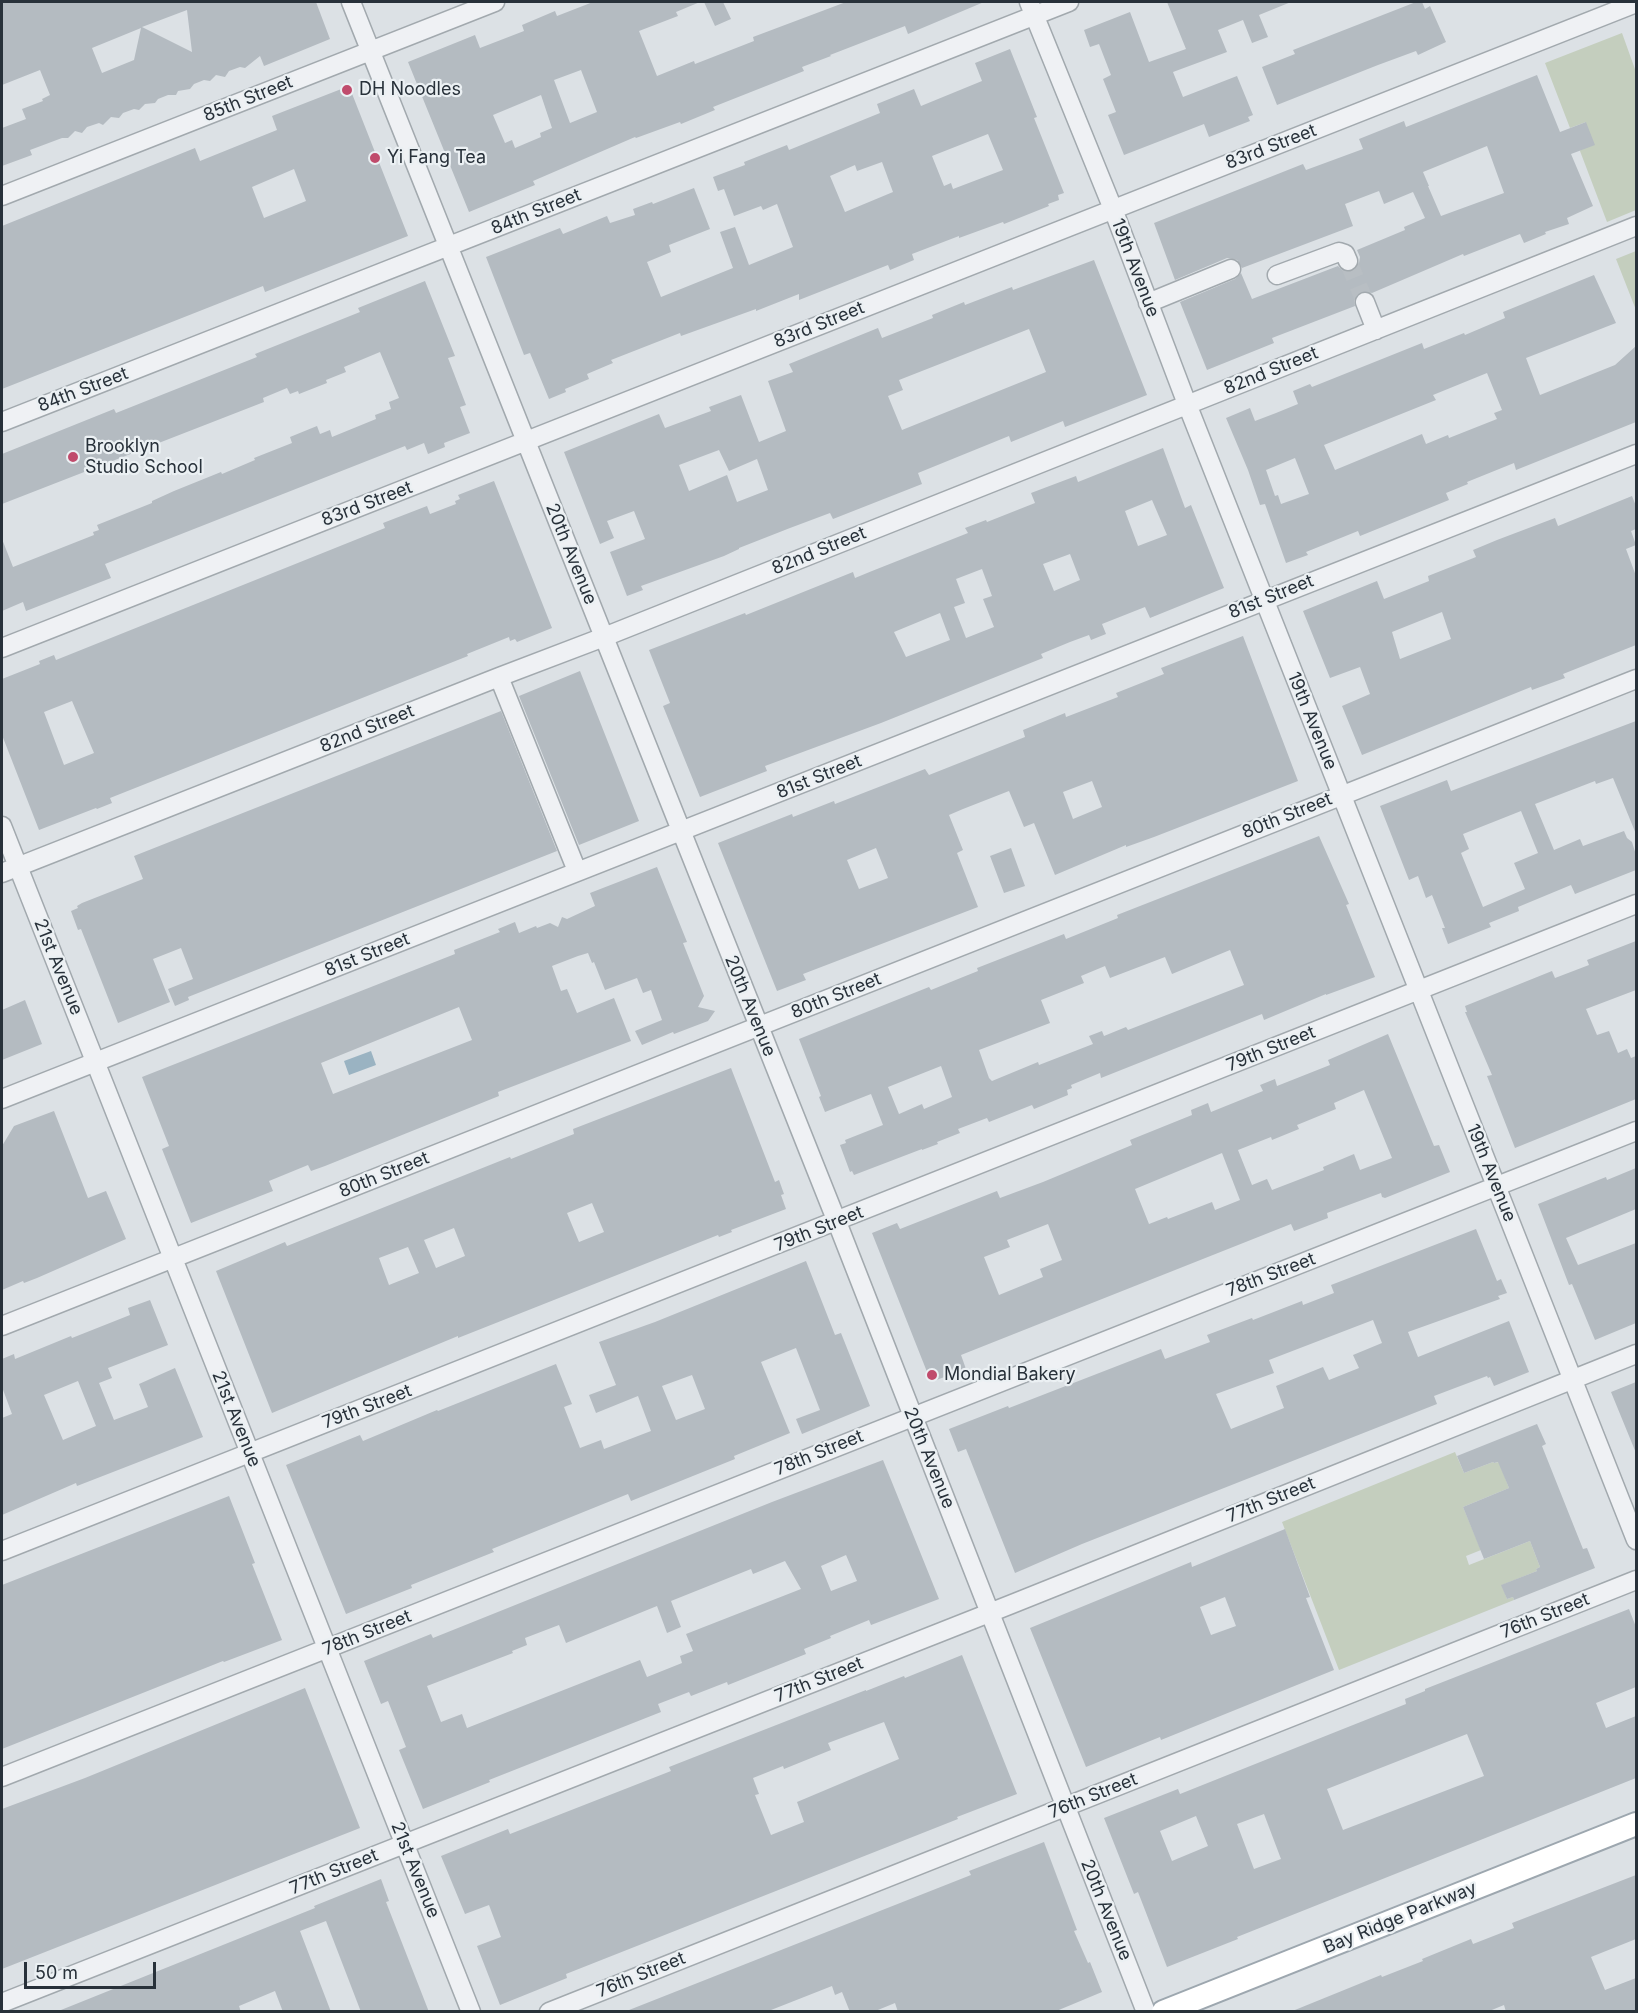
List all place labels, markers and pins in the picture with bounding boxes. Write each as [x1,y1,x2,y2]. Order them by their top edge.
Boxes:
place label: DH Noodles [359,79,461,101]
marker: DH Noodles [340,83,354,97]
place label: Yi Fang Tea [387,147,486,169]
marker: Yi Fang Tea [368,151,382,165]
place label: Brooklyn Studio School [85,436,203,478]
marker: Brooklyn Studio School [66,450,80,464]
place label: Mondial Bakery [944,1364,1076,1386]
marker: Mondial Bakery [925,1368,939,1382]

